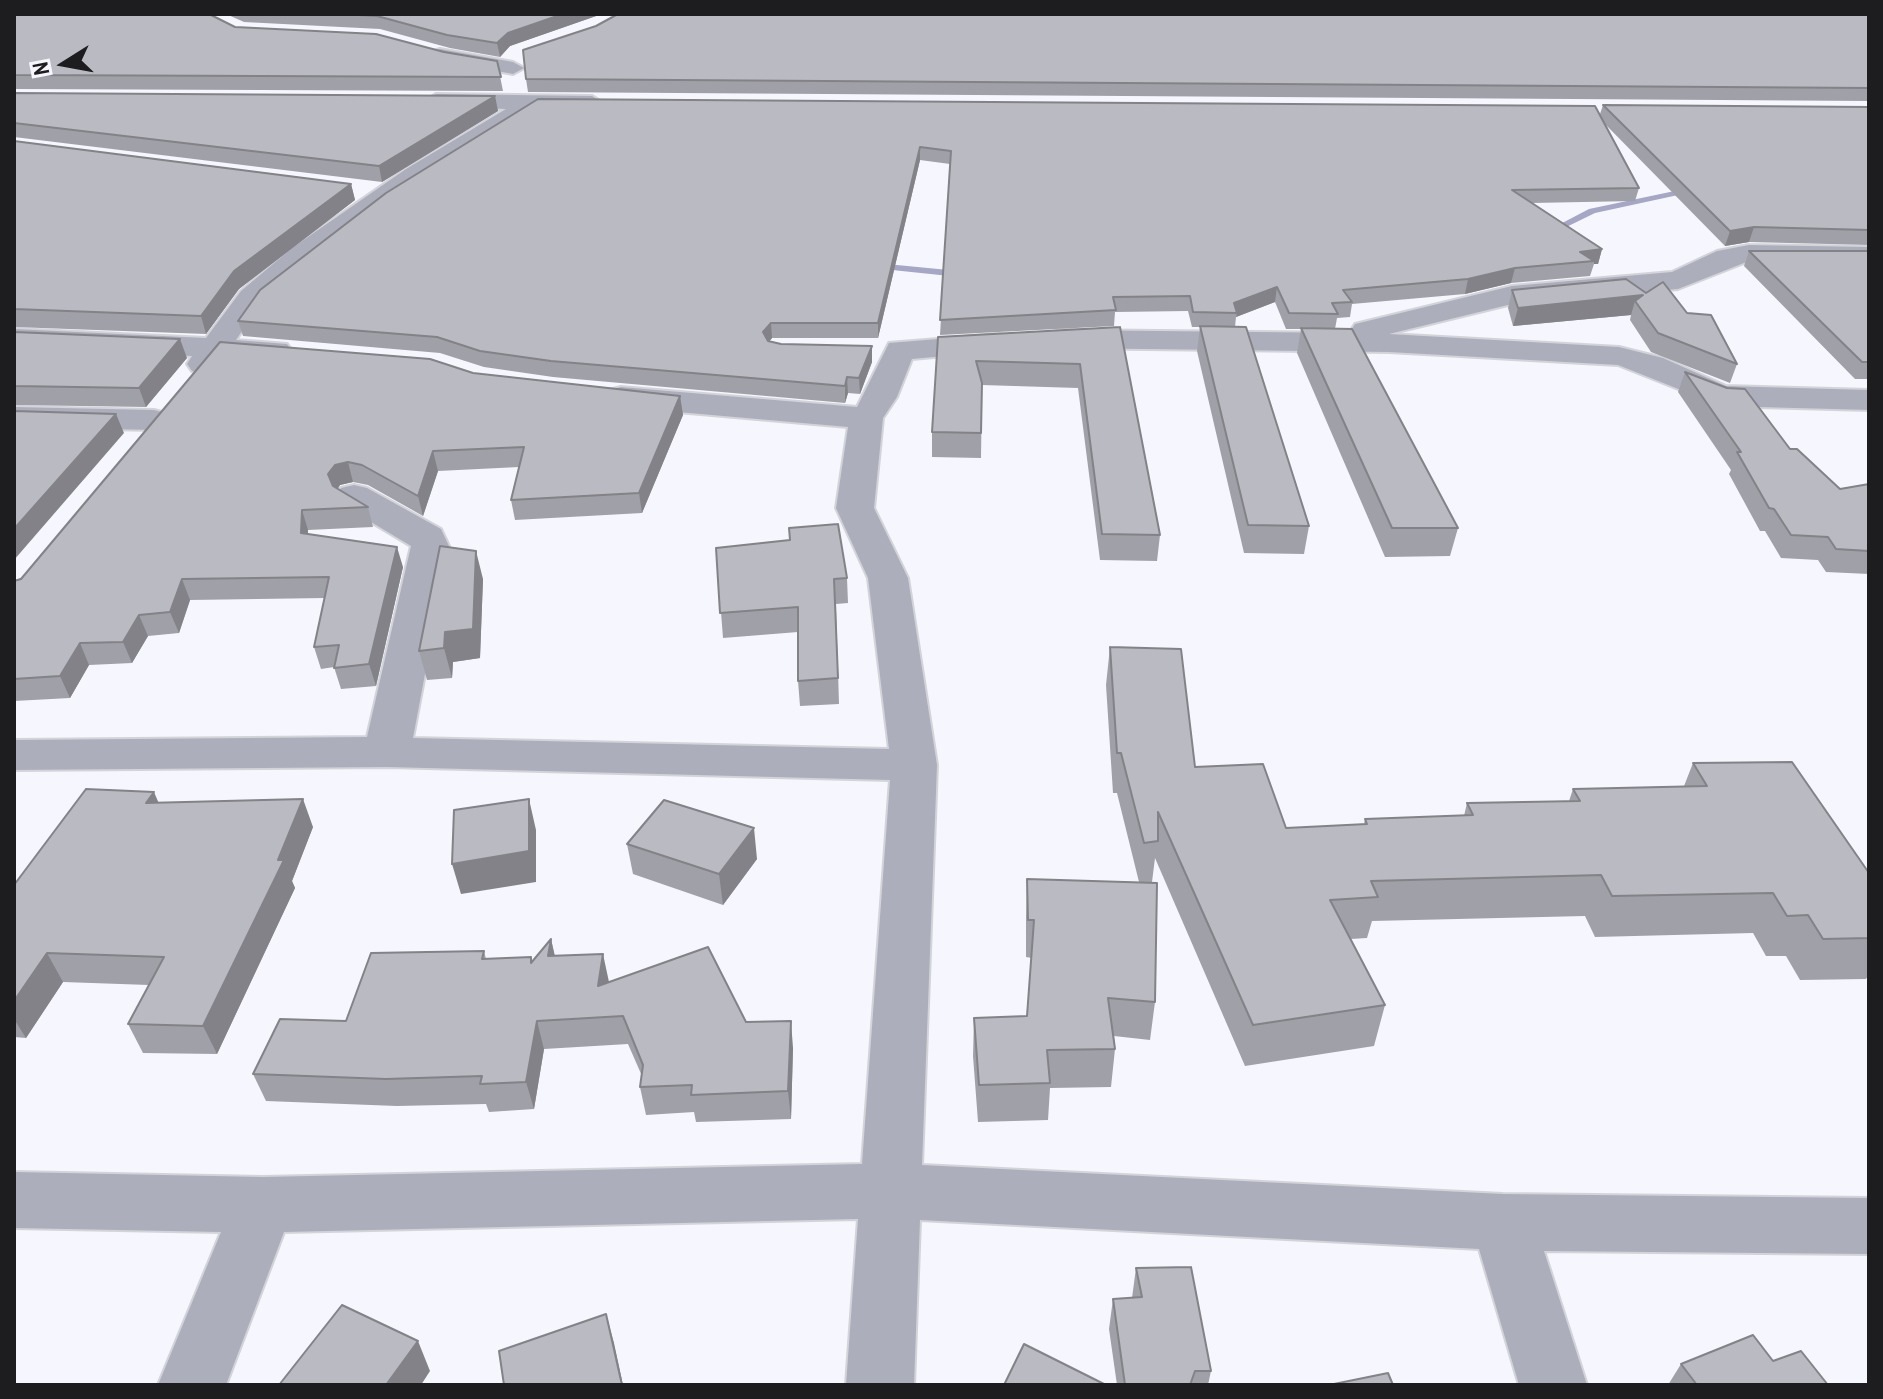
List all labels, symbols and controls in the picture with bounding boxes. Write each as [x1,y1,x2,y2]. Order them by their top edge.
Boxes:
north arrow [24,24,104,104]
text: N [24,59,56,78]

